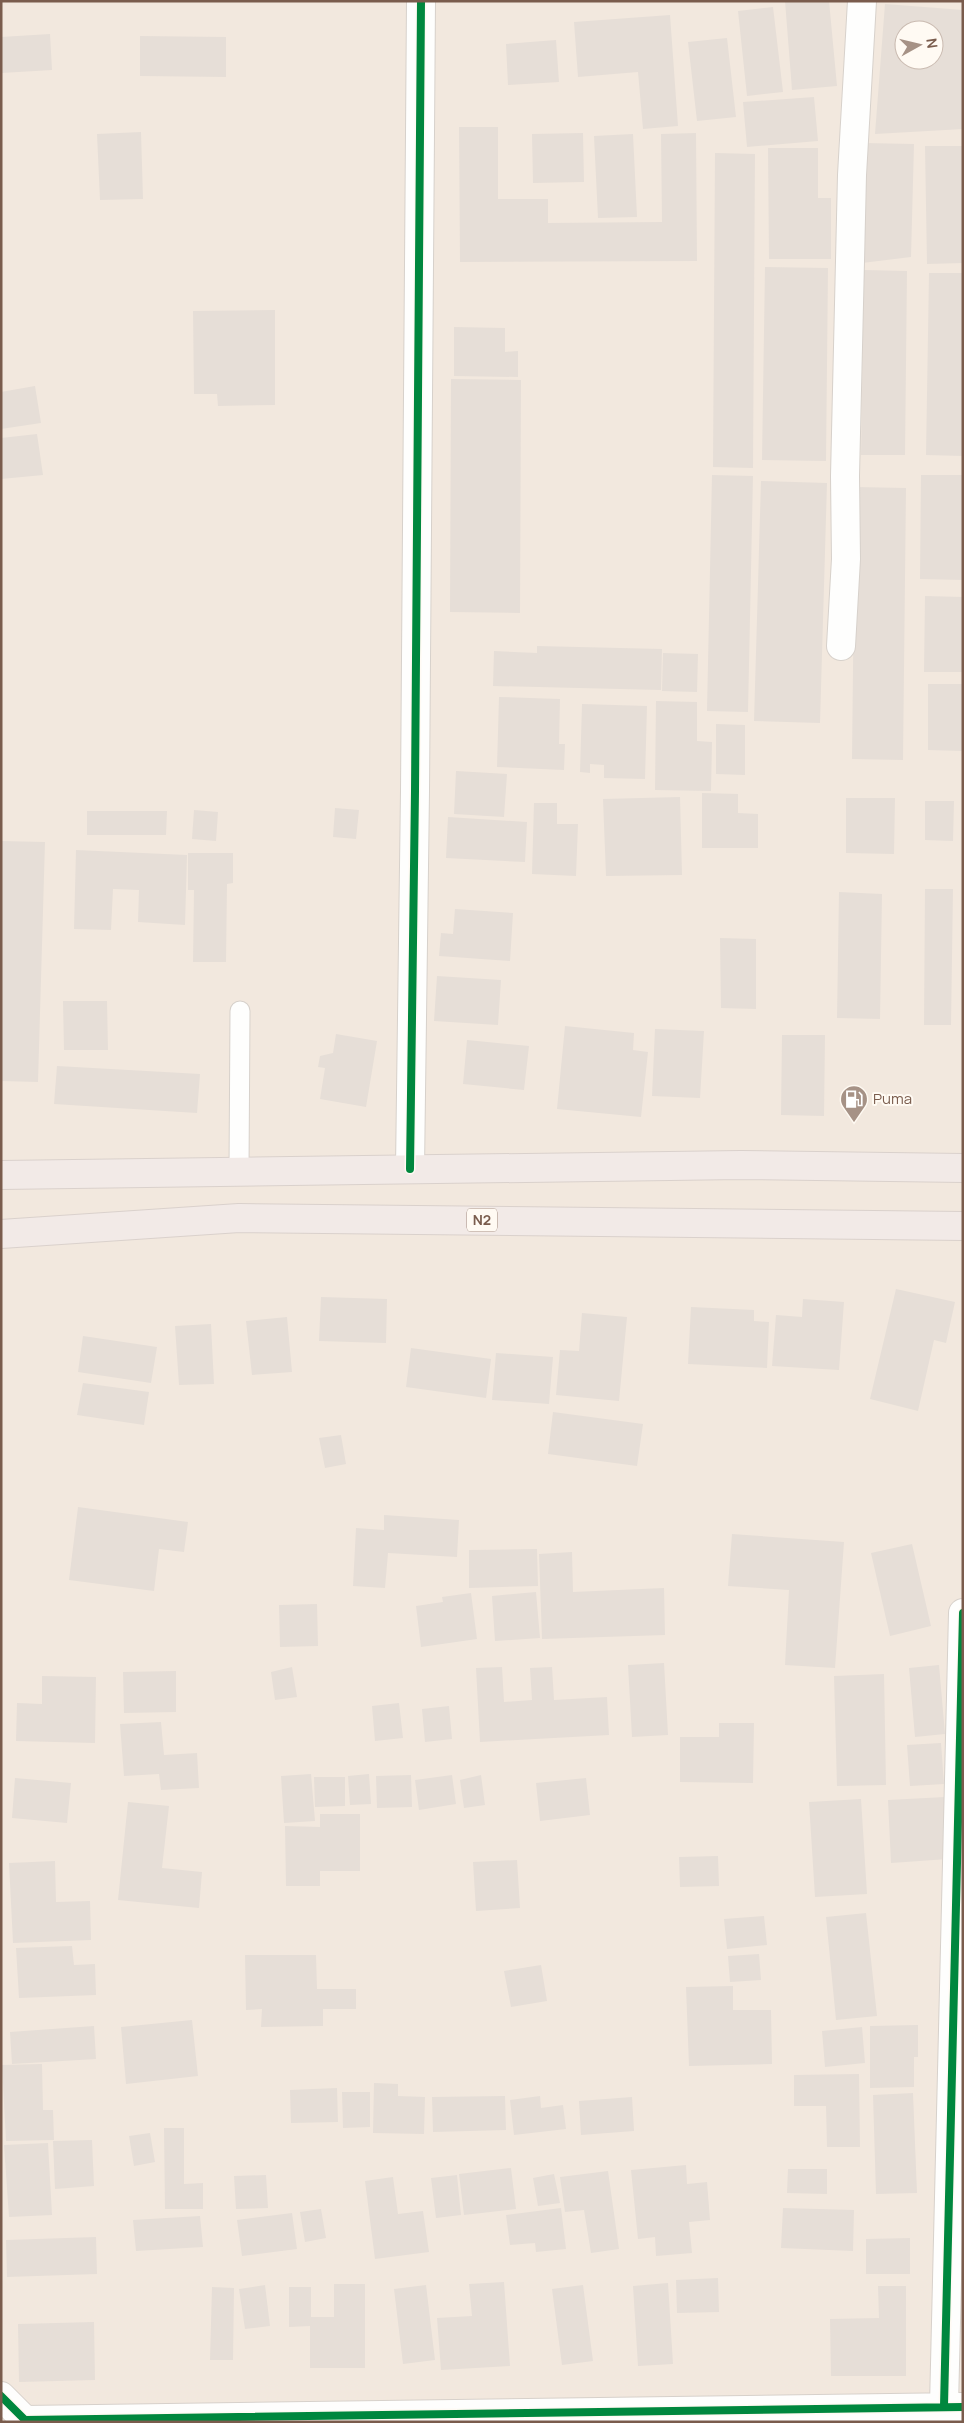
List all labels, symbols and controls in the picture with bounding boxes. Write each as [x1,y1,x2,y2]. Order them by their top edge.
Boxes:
north arrow [894,20,944,70]
text: N [922,37,942,49]
fuel station icon: Puma [839,1084,869,1123]
place label: Puma [873,1088,912,1109]
road number: N2 [467,1208,497,1232]

